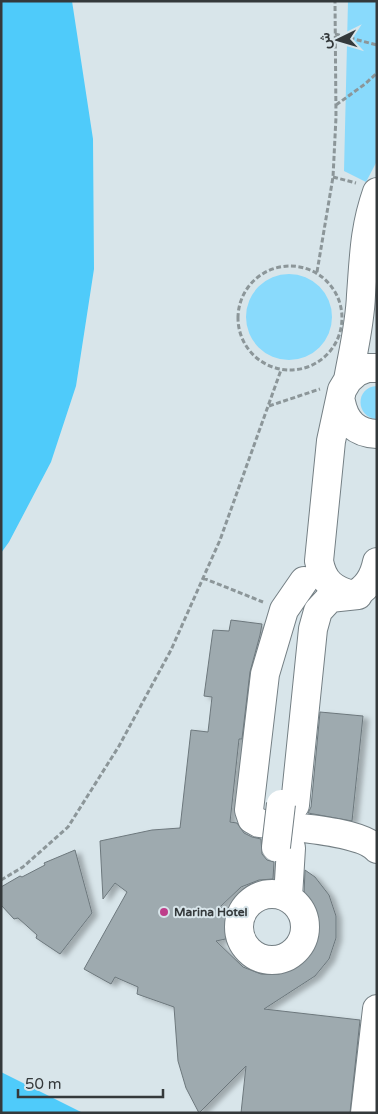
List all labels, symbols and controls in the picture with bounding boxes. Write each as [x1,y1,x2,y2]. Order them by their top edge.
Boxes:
north arrow [313,15,363,65]
text: ش [316,32,335,50]
place label: Marina Hotel [174,905,248,919]
marker: Marina Hotel [158,906,170,918]
scale bar [18,1066,162,1098]
text: 50 m [25,1075,62,1093]

